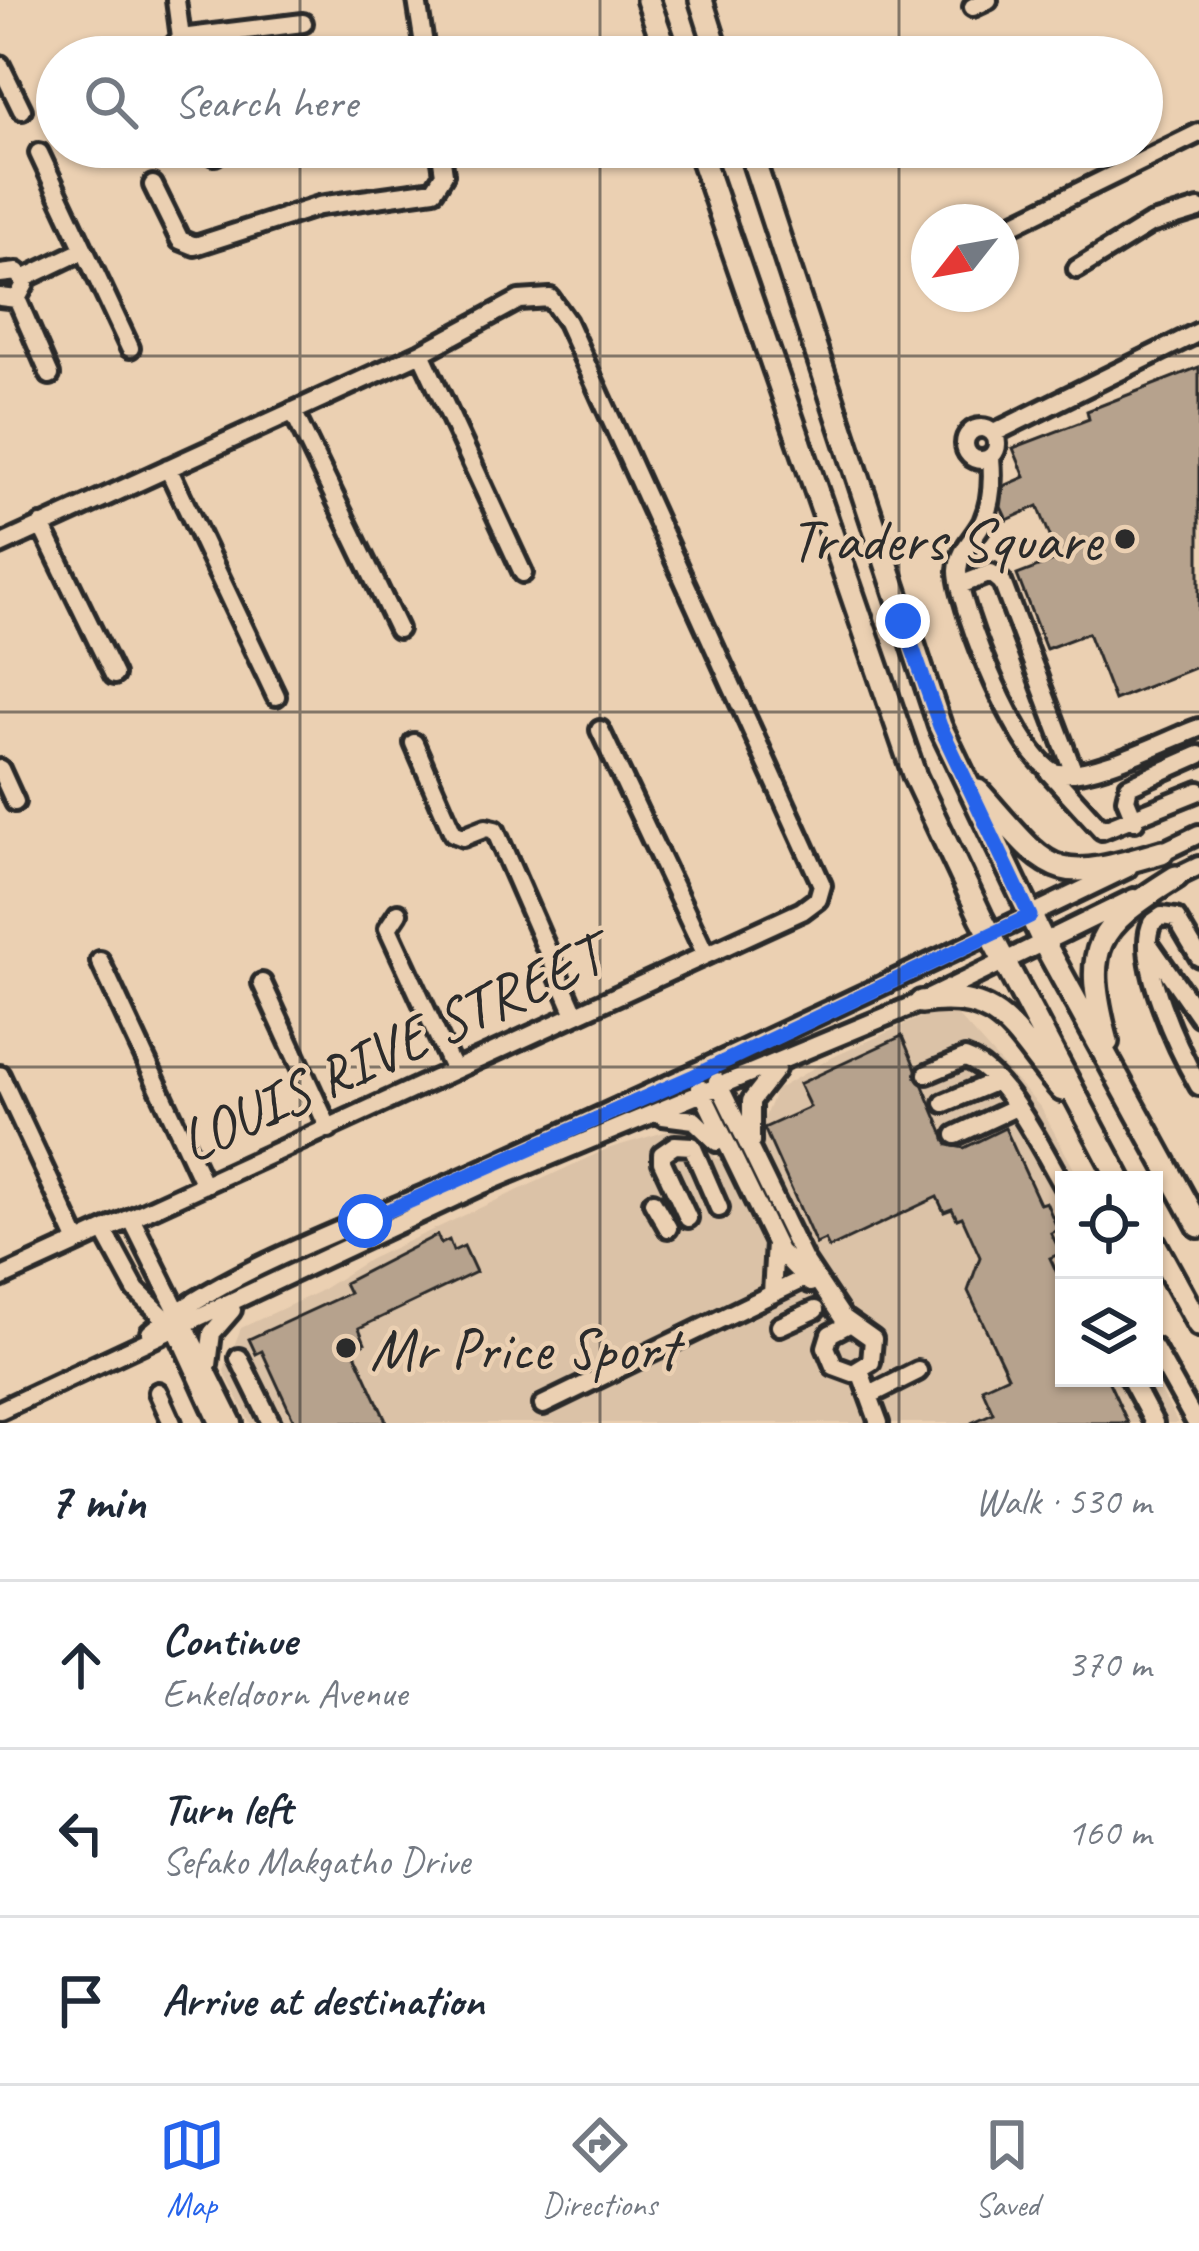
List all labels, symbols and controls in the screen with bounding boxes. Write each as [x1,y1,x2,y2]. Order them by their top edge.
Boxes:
search box [36,36,1163,168]
icon: search [78,69,144,135]
text: Search here [174,74,357,131]
north arrow [911,204,1019,312]
place label: Traders Square [790,502,1104,578]
marker: Traders Square [1112,526,1138,552]
route end [876,594,930,648]
street label: LOUIS RIVE STREET [167,911,627,1179]
map controls [1055,1171,1163,1387]
button: locate [1055,1171,1163,1279]
route start [338,1194,392,1248]
button: layers [1055,1279,1163,1387]
place label: Mr Price Sport [370,1311,686,1387]
marker: Mr Price Sport [333,1335,359,1361]
text: 7 min [48,1469,146,1533]
text: Walk · 530 m [975,1477,1151,1526]
text: Continue [162,1612,296,1669]
icon: ahead [48,1632,114,1698]
text: 370 m [1067,1640,1151,1689]
text: Enkeldoorn Avenue [162,1669,407,1718]
text: Turn left [162,1780,292,1837]
icon: left [48,1800,114,1866]
text: 160 m [1067,1808,1151,1857]
text: Sefako Makgatho Drive [162,1837,470,1886]
icon: arrive [48,1968,114,2034]
text: Arrive at destination [162,1972,484,2029]
tab: Map [159,2112,225,2226]
tab: Directions [542,2112,657,2226]
tab: Saved [974,2112,1040,2226]

